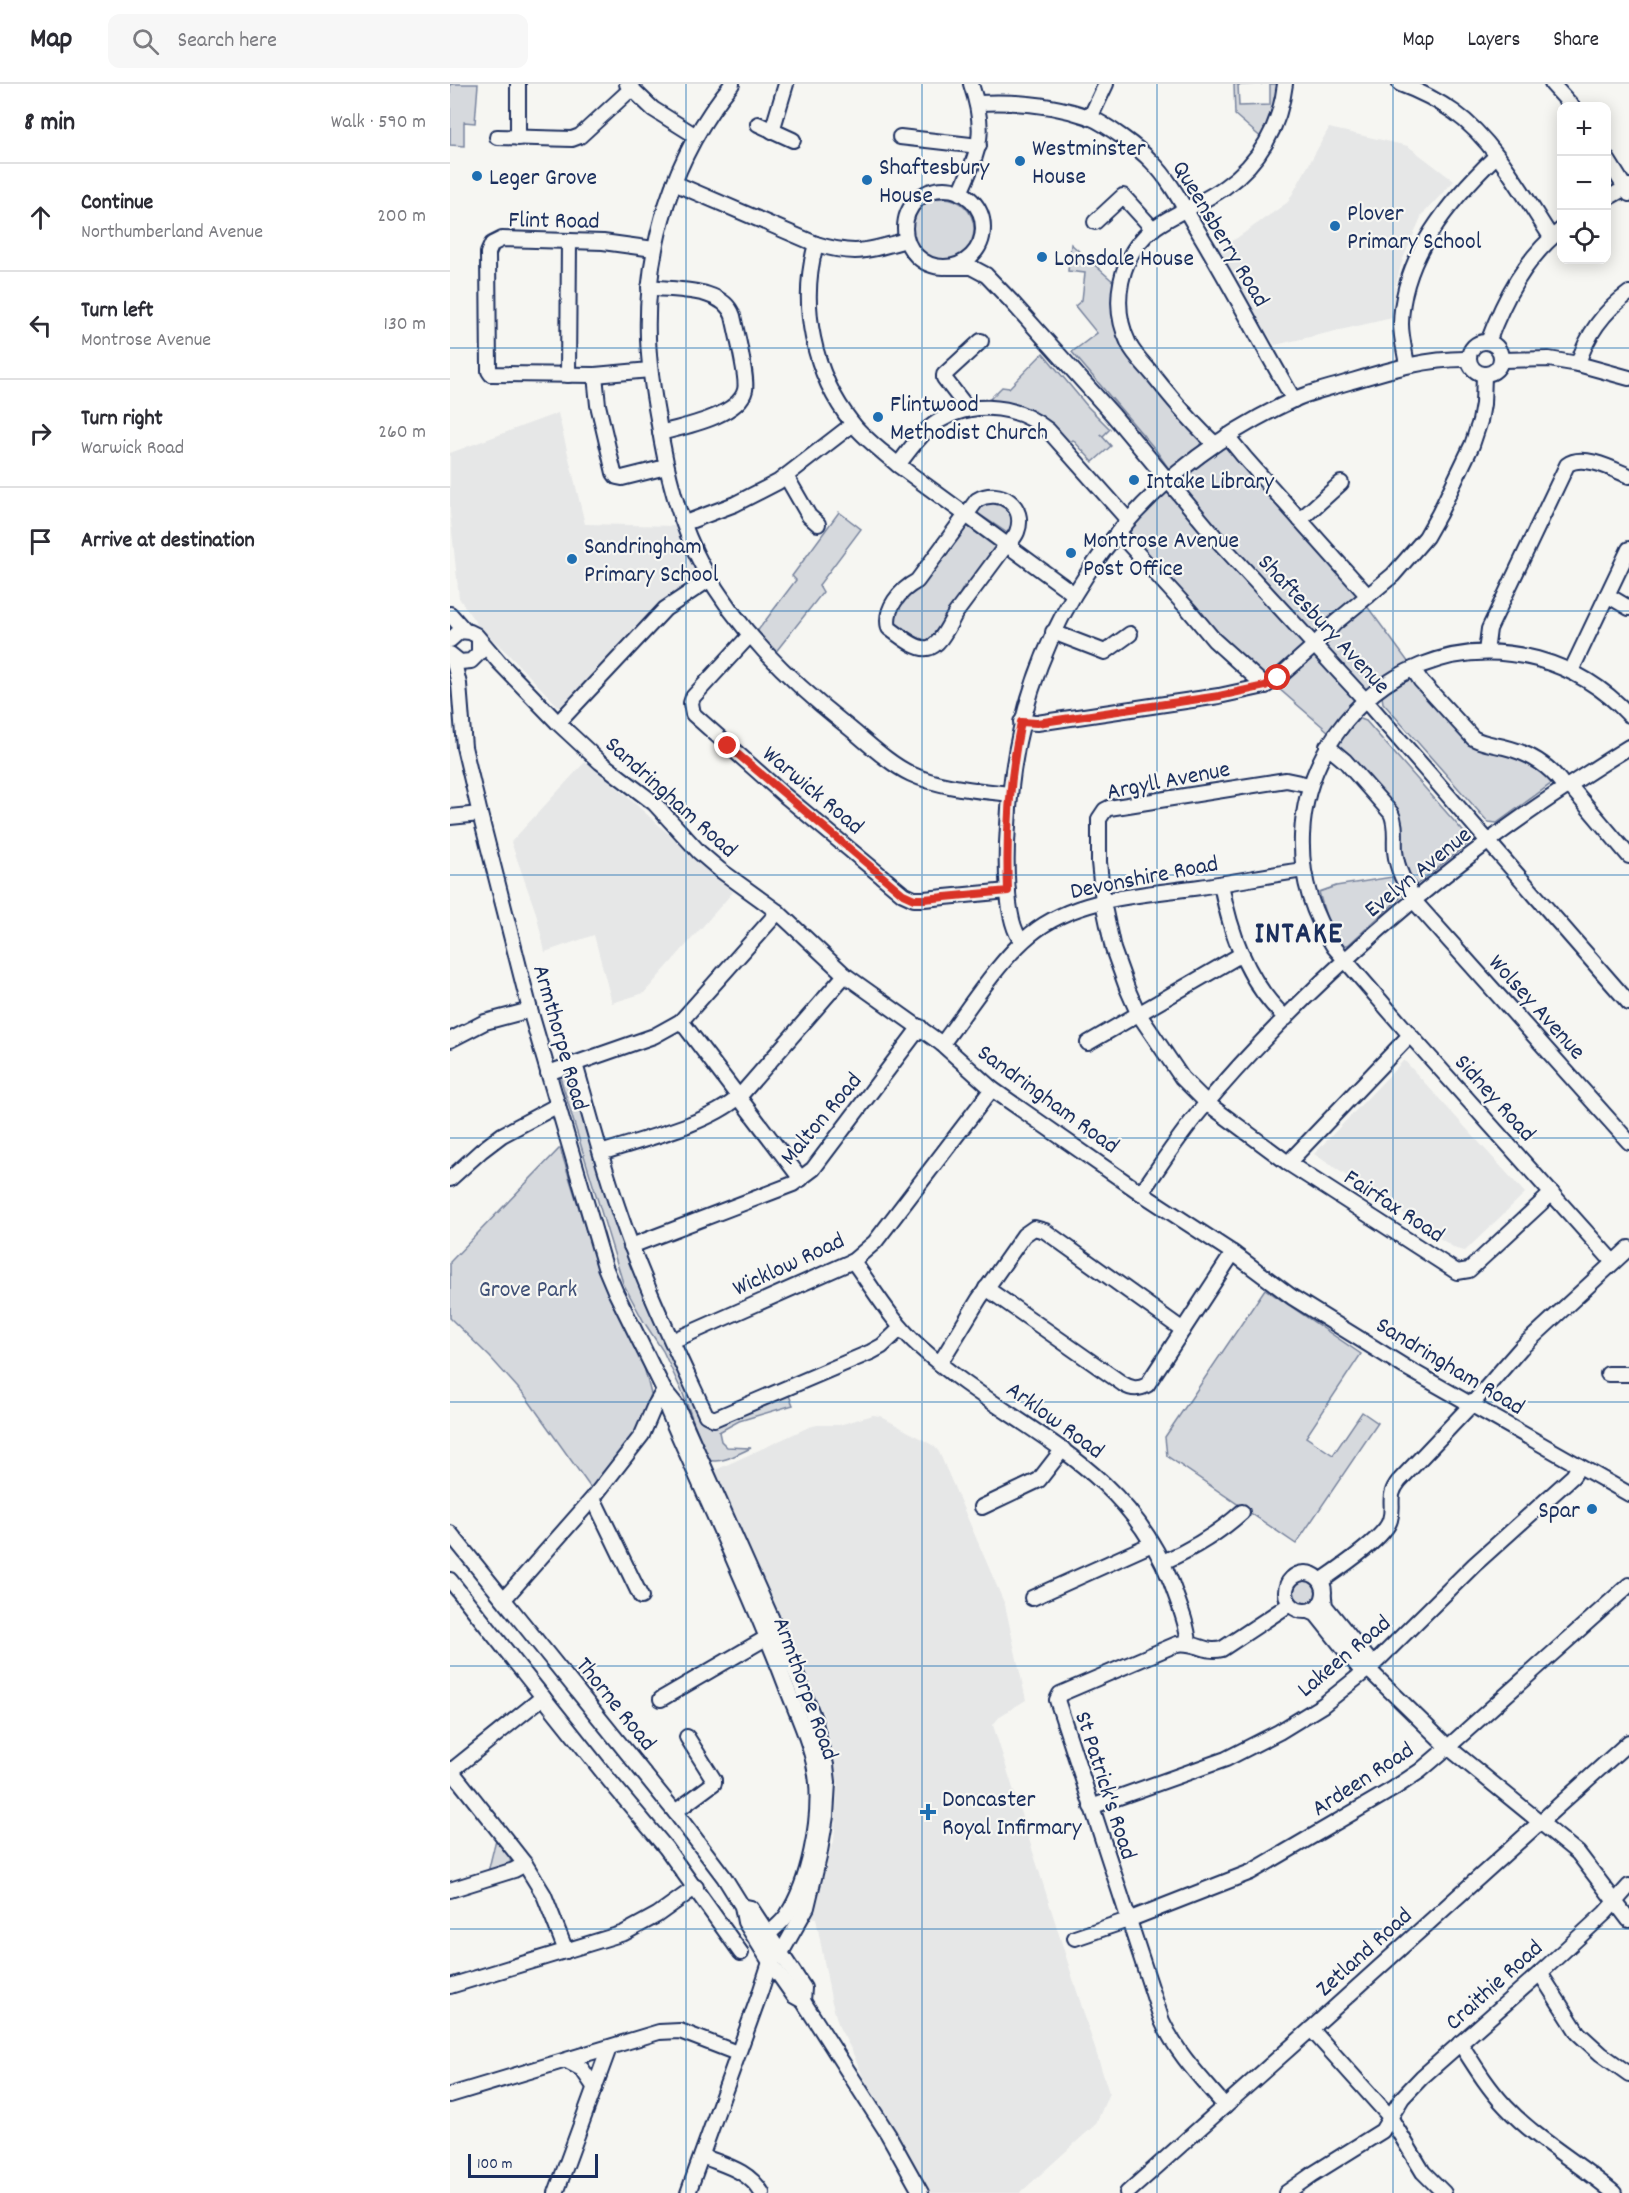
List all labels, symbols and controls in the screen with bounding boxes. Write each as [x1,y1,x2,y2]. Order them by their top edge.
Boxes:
search box [108,14,528,68]
text: Map [30,21,72,61]
icon: search [129,25,162,58]
text: Search here [177,26,277,57]
text: Map [1403,26,1434,56]
text: Layers [1467,26,1520,56]
text: Share [1553,26,1599,56]
map controls [1557,102,1611,264]
button: + [1557,102,1611,156]
text: 8 min [24,105,75,142]
text: Walk · 590 m [331,109,426,137]
place label: Westminster House [1032,133,1146,195]
place label: Shaftesbury House [879,152,990,214]
marker: Westminster House [1013,154,1027,168]
street label: Queensberry Road [1162,155,1277,314]
button: − [1557,156,1611,210]
place label: Leger Grove [489,162,597,196]
marker: Leger Grove [470,169,484,183]
marker: Shaftesbury House [860,173,874,187]
text: Continue [81,188,153,219]
place label: Plover Primary School [1347,198,1482,260]
icon: ahead [24,201,57,234]
text: 200 m [377,203,426,231]
street label: Flint Road [508,204,600,240]
button: locate [1557,210,1611,264]
text: Northumberland Avenue [81,219,263,247]
marker: Plover Primary School [1328,219,1342,233]
place label: Lonsdale House [1054,243,1194,277]
marker: Lonsdale House [1035,250,1049,264]
text: Turn left [81,296,153,327]
icon: left [24,309,57,342]
text: 130 m [384,311,426,339]
text: Montrose Avenue [81,327,211,355]
place label: Flintwood Methodist Church [890,389,1048,451]
text: Turn right [81,404,163,435]
marker: Flintwood Methodist Church [871,410,885,424]
icon: right [24,417,57,450]
text: 260 m [378,419,426,447]
text: Warwick Road [81,435,184,463]
place label: Intake Library [1146,466,1275,500]
marker: Intake Library [1127,473,1141,487]
icon: arrive [24,525,57,558]
place label: Montrose Avenue Post Office [1083,525,1239,587]
text: Arrive at destination [81,526,255,557]
place label: Sandringham Primary School [584,531,719,593]
marker: Montrose Avenue Post Office [1064,546,1078,560]
street label: Shaftesbury Avenue [1249,547,1397,703]
marker: Sandringham Primary School [565,552,579,566]
route start [1264,664,1290,690]
street label: Sandringham Road [596,729,744,867]
route end [714,732,740,758]
street label: Warwick Road [754,739,870,844]
street label: Argyll Avenue [1104,753,1233,811]
street label: Evelyn Avenue [1358,819,1480,927]
street label: Devonshire Road [1068,848,1221,910]
district label: INTAKE [1255,915,1343,958]
street label: Wolsey Avenue [1479,948,1592,1068]
street label: Armthorpe Road [522,961,596,1115]
street label: Sandringham Road [969,1037,1125,1164]
street label: Sidney Road [1445,1048,1543,1151]
street label: Malton Road [773,1066,871,1174]
street label: Fairfax Road [1336,1162,1451,1253]
street label: Wicklow Road [728,1225,851,1306]
park label: Grove Park [479,1274,577,1308]
street label: Sandringham Road [1369,1310,1530,1425]
street label: Arklow Road [998,1374,1110,1469]
place label: Spar [1538,1495,1580,1529]
marker: Spar [1585,1502,1599,1516]
street label: Lakeen Road [1291,1608,1399,1707]
street label: Armthorpe Road [763,1613,846,1765]
street label: Thorne Road [566,1651,663,1759]
street label: St Patrick's Road [1064,1707,1144,1864]
street label: Ardeen Road [1306,1735,1421,1826]
place label: Doncaster Royal Infirmary [942,1784,1083,1846]
marker: Doncaster Royal Infirmary [919,1803,937,1821]
street label: Zetland Road [1309,1901,1421,2006]
street label: Craithie Road [1438,1933,1552,2040]
scale bar [468,2151,598,2178]
text: 100 m [477,2153,513,2176]

